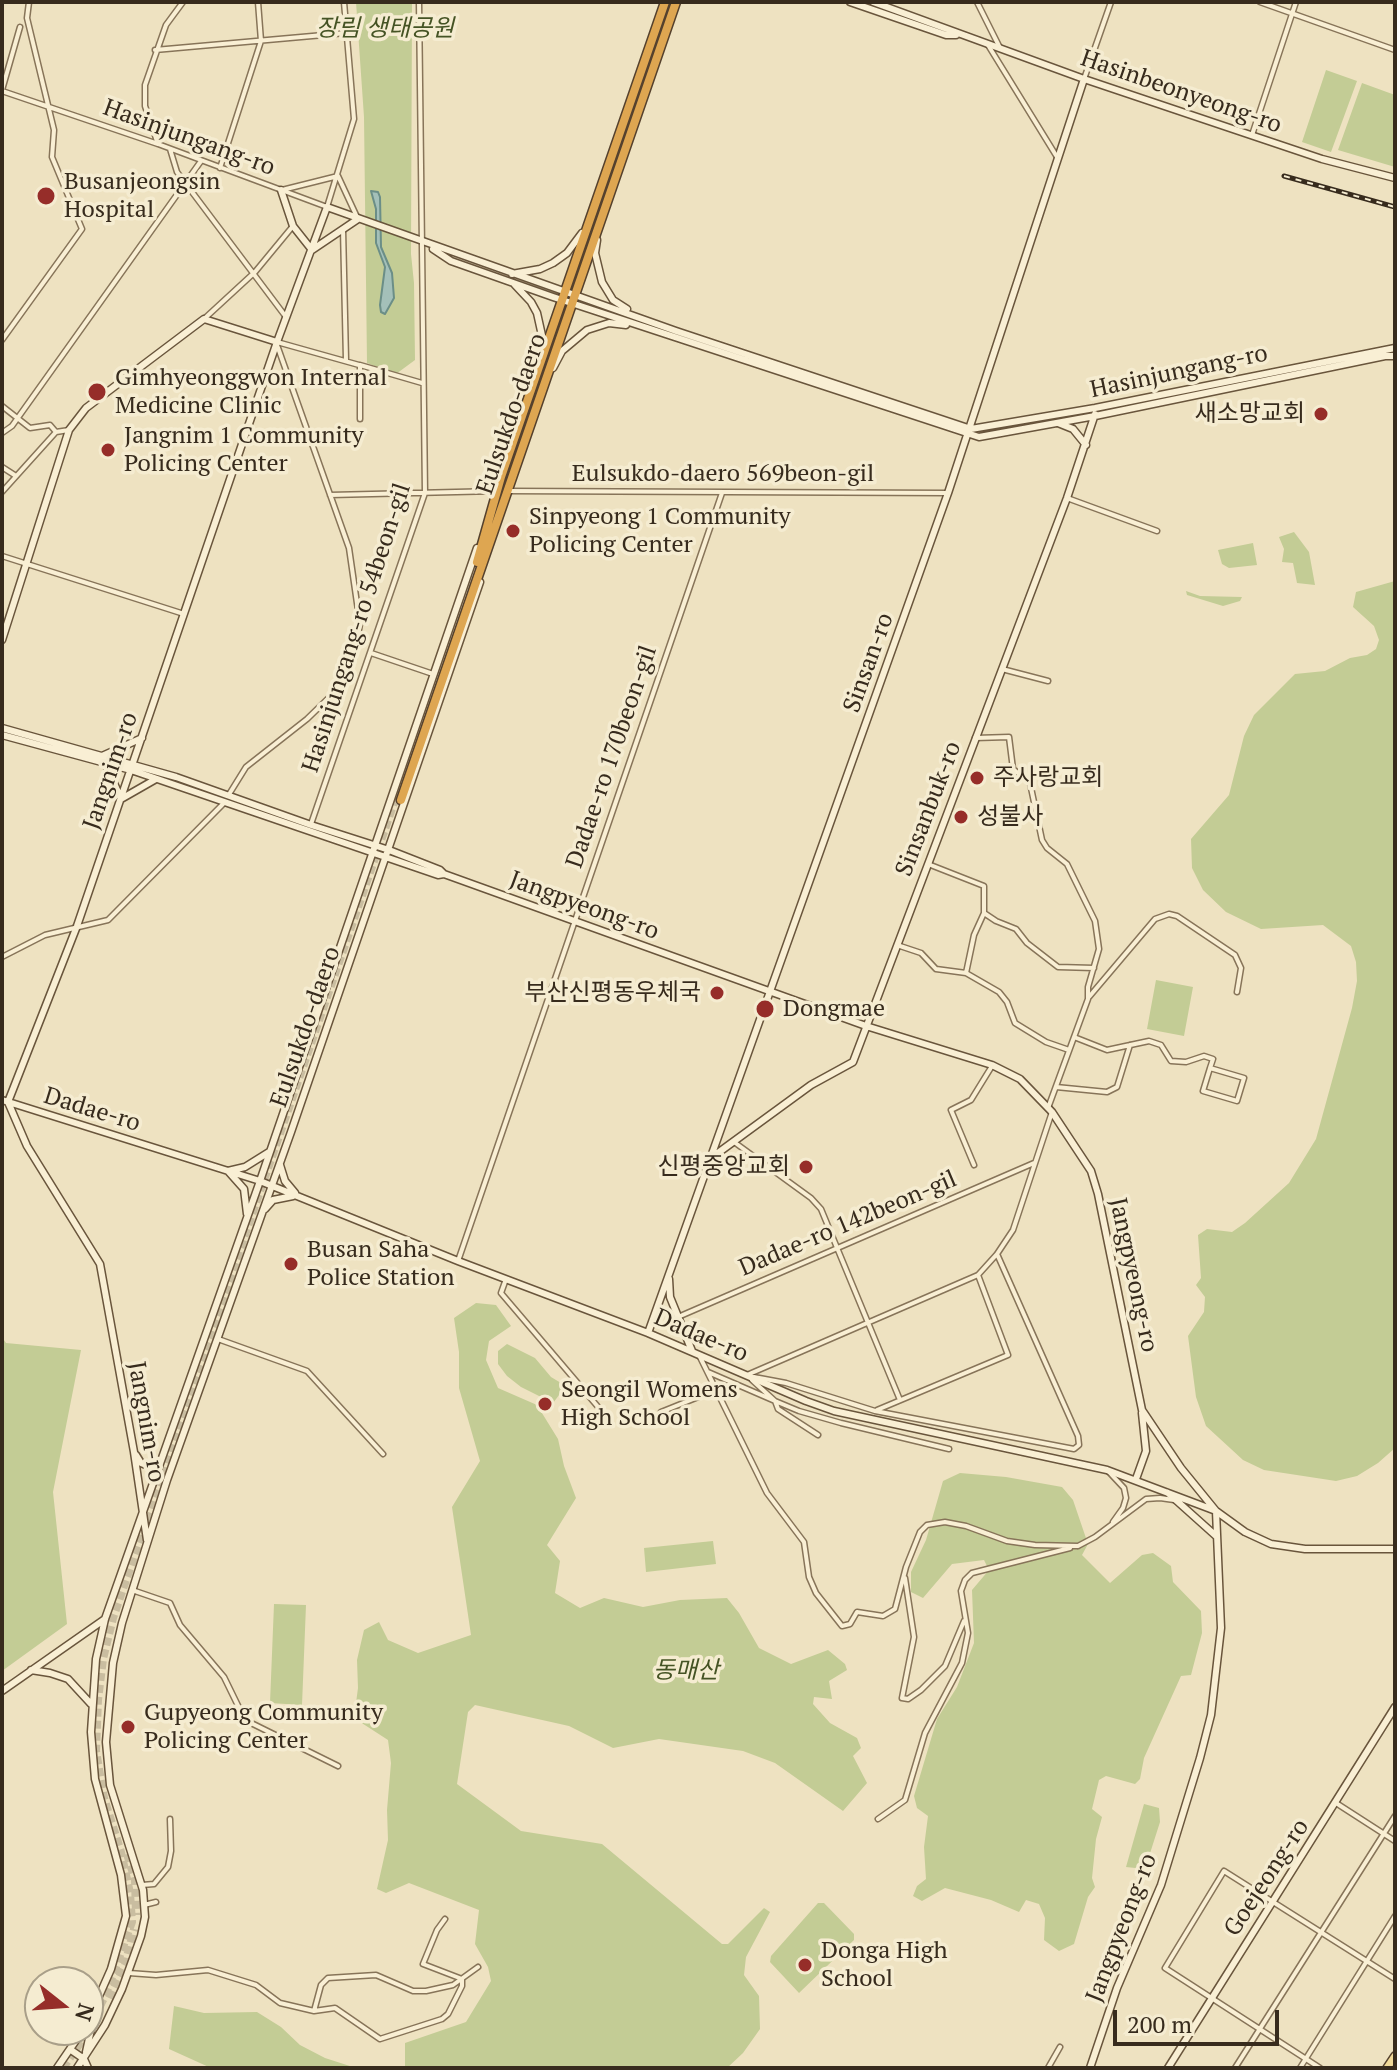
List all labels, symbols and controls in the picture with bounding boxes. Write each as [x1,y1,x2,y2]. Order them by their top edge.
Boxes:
park label: 장림 생태공원 [316,15,454,43]
street label: Hasinbeonyeong-ro [1077,44,1285,140]
street label: Hasinjungang-ro [99,94,279,182]
place label: Busanjeongsin Hospital [64,168,220,224]
marker: Busanjeongsin Hospital [35,185,57,207]
street label: Eulsukdo-daero [471,330,553,498]
street label: Hasinjungang-ro [1088,339,1270,405]
place label: Gimhyeonggwon Internal Medicine Clinic [115,364,387,420]
marker: Gimhyeonggwon Internal Medicine Clinic [86,381,108,403]
place label: 새소망교회 [1195,400,1305,428]
marker: 새소망교회 [1312,405,1330,423]
place label: Jangnim 1 Community Policing Center [124,422,364,478]
marker: Jangnim 1 Community Policing Center [99,441,117,459]
street label: Eulsukdo-daero 569beon-gil [572,460,874,488]
street label: Hasinjungang-ro 54beon-gil [297,480,417,776]
place label: Sinpyeong 1 Community Policing Center [529,503,791,559]
marker: Sinpyeong 1 Community Policing Center [504,522,522,540]
street label: Sinsan-ro [838,609,900,717]
street label: Dadae-ro 170beon-gil [560,642,664,872]
street label: Jangnim-ro [78,709,144,833]
street label: Sinsanbuk-ro [890,737,968,881]
place label: 주사랑교회 [993,764,1103,792]
marker: 주사랑교회 [968,769,986,787]
place label: 성불사 [977,803,1043,831]
marker: 성불사 [952,808,970,826]
street label: Jangpyeong-ro [505,866,663,946]
street label: Eulsukdo-daero [265,943,347,1111]
place label: 부산신평동우체국 [524,979,701,1007]
marker: 부산신평동우체국 [708,984,726,1002]
place label: Dongmae [783,995,885,1023]
marker: Dongmae [754,998,776,1020]
street label: Dadae-ro [40,1082,144,1138]
place label: 신평중앙교회 [658,1153,790,1181]
marker: 신평중앙교회 [797,1158,815,1176]
street label: Dadae-ro 142beon-gil [735,1165,961,1283]
street label: Jangpyeong-ro [1103,1195,1163,1355]
place label: Busan Saha Police Station [307,1236,455,1292]
marker: Busan Saha Police Station [282,1255,300,1273]
street label: Dadae-ro [650,1303,752,1369]
street label: Jangnim-ro [121,1359,171,1485]
place label: Seongil Womens High School [561,1376,738,1432]
marker: Seongil Womens High School [536,1395,554,1413]
park label: 동매산 [653,1657,719,1685]
place label: Gupyeong Community Policing Center [144,1699,383,1755]
marker: Gupyeong Community Policing Center [119,1718,137,1736]
street label: Goejeong-ro [1219,1814,1315,1942]
street label: Jangpyeong-ro [1080,1850,1164,2006]
place label: Donga High School [821,1937,948,1993]
marker: Donga High School [796,1956,814,1974]
north arrow [24,1966,104,2046]
scale bar [1117,1994,1283,2044]
text: N [69,2000,102,2025]
text: 200 m [1127,2008,1192,2040]

